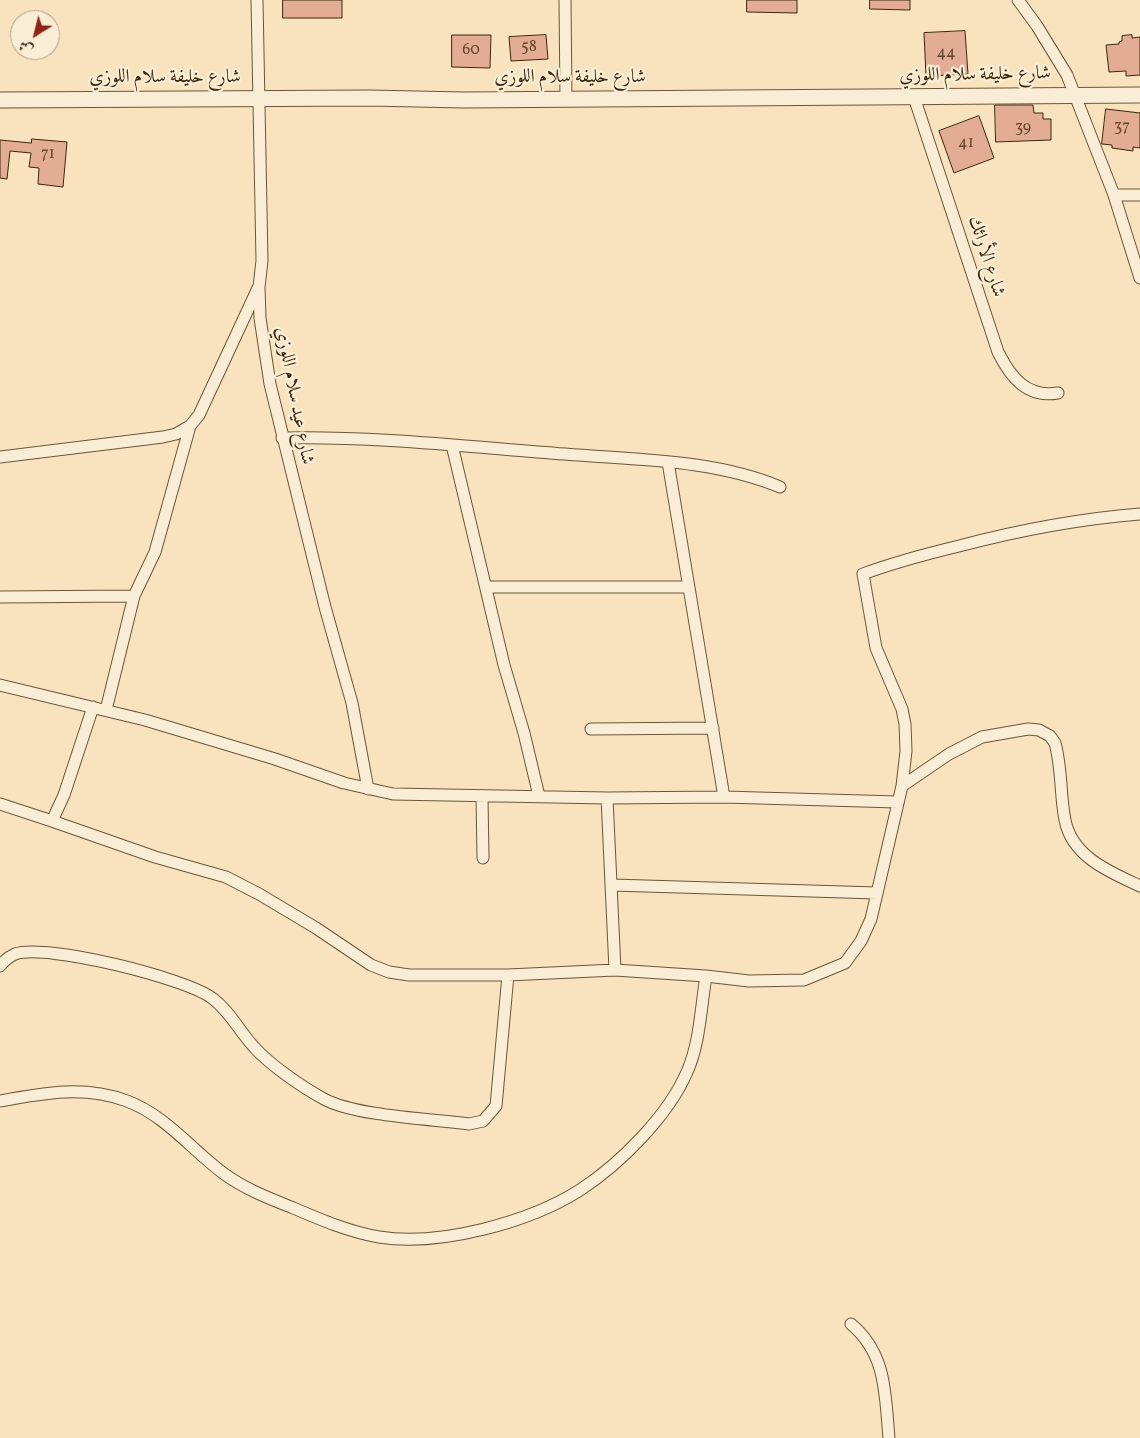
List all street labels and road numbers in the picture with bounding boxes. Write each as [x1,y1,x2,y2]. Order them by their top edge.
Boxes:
street label: شارع خليفة سلام اللوزي [899,63,1051,89]
street label: شارع خليفة سلام اللوزي [89,68,241,90]
street label: شارع خليفة سلام اللوزي [494,68,646,90]
street label: شارع الأرائك [961,214,1009,300]
street label: شارع عيد سلام اللوزي [268,325,318,467]

